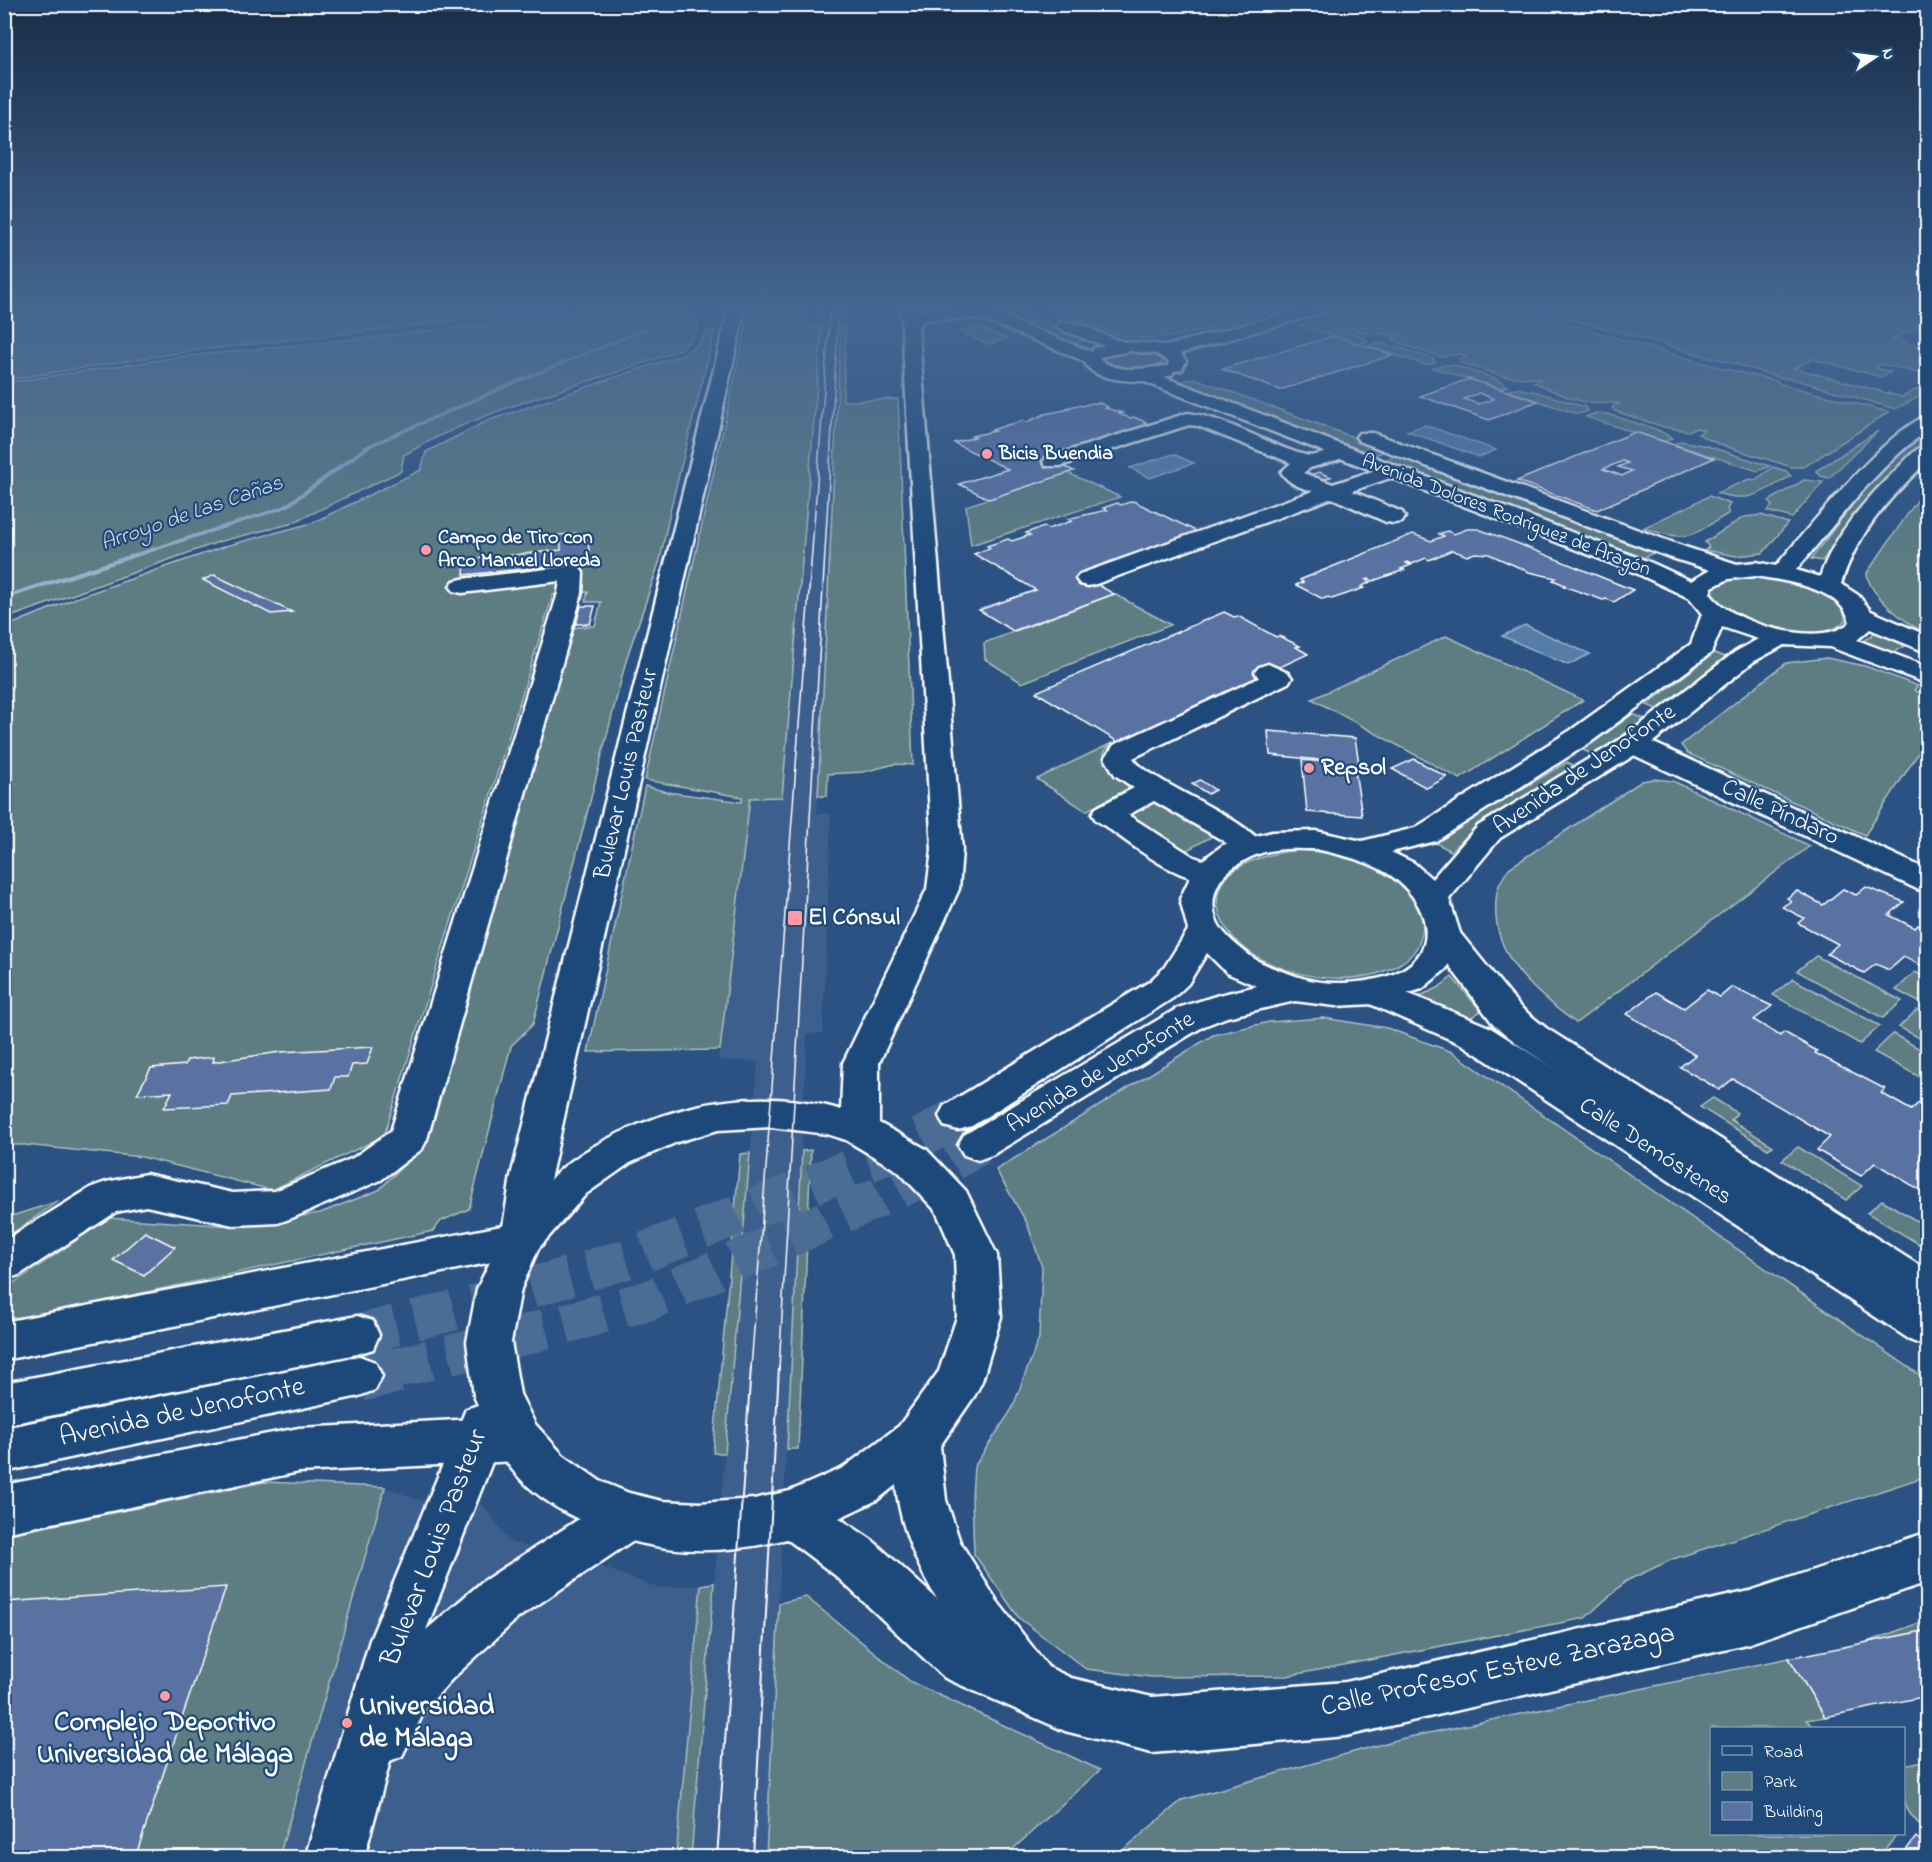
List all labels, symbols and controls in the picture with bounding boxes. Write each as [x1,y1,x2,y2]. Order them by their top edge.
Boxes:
north arrow [1845,27,1905,87]
text: N [1875,46,1901,62]
place label: Bicis Buendia [998,440,1113,469]
marker: Bicis Buendia [980,447,994,461]
street label: Avenida Dolores Rodríguez de Aragón [1357,447,1655,586]
water label: Arroyo de Las Cañas [97,468,288,560]
place label: Campo de Tiro con Arco Manuel Lloreda [438,524,601,576]
marker: Campo de Tiro con Arco Manuel Lloreda [419,543,433,557]
street label: Bulevar Louis Pasteur [586,665,668,884]
street label: Avenida de Jenofonte [1487,696,1684,844]
place label: Repsol [1321,751,1386,786]
marker: Repsol [1302,761,1316,775]
street label: Calle Píndaro [1716,771,1844,855]
place label: El Cónsul [808,901,900,936]
marker: El Cónsul [786,909,804,927]
street label: Avenida de Jenofonte [1000,1003,1202,1143]
street label: Calle Demóstenes [1572,1089,1738,1215]
street label: Avenida de Jenofonte [56,1367,309,1459]
street label: Bulevar Louis Pasteur [370,1423,499,1674]
street label: Calle Profesor Esteve Zarazaga [1317,1613,1679,1729]
place label: Universidad de Málaga [359,1687,495,1761]
marker: Complejo Deportivo Universidad de Málaga [158,1689,172,1703]
place label: Complejo Deportivo Universidad de Málaga [37,1703,293,1777]
marker: Universidad de Málaga [340,1716,354,1730]
legend [1710,1727,1905,1835]
text: Road [1764,1740,1803,1766]
text: Park [1764,1770,1797,1796]
text: Building [1763,1800,1823,1827]

